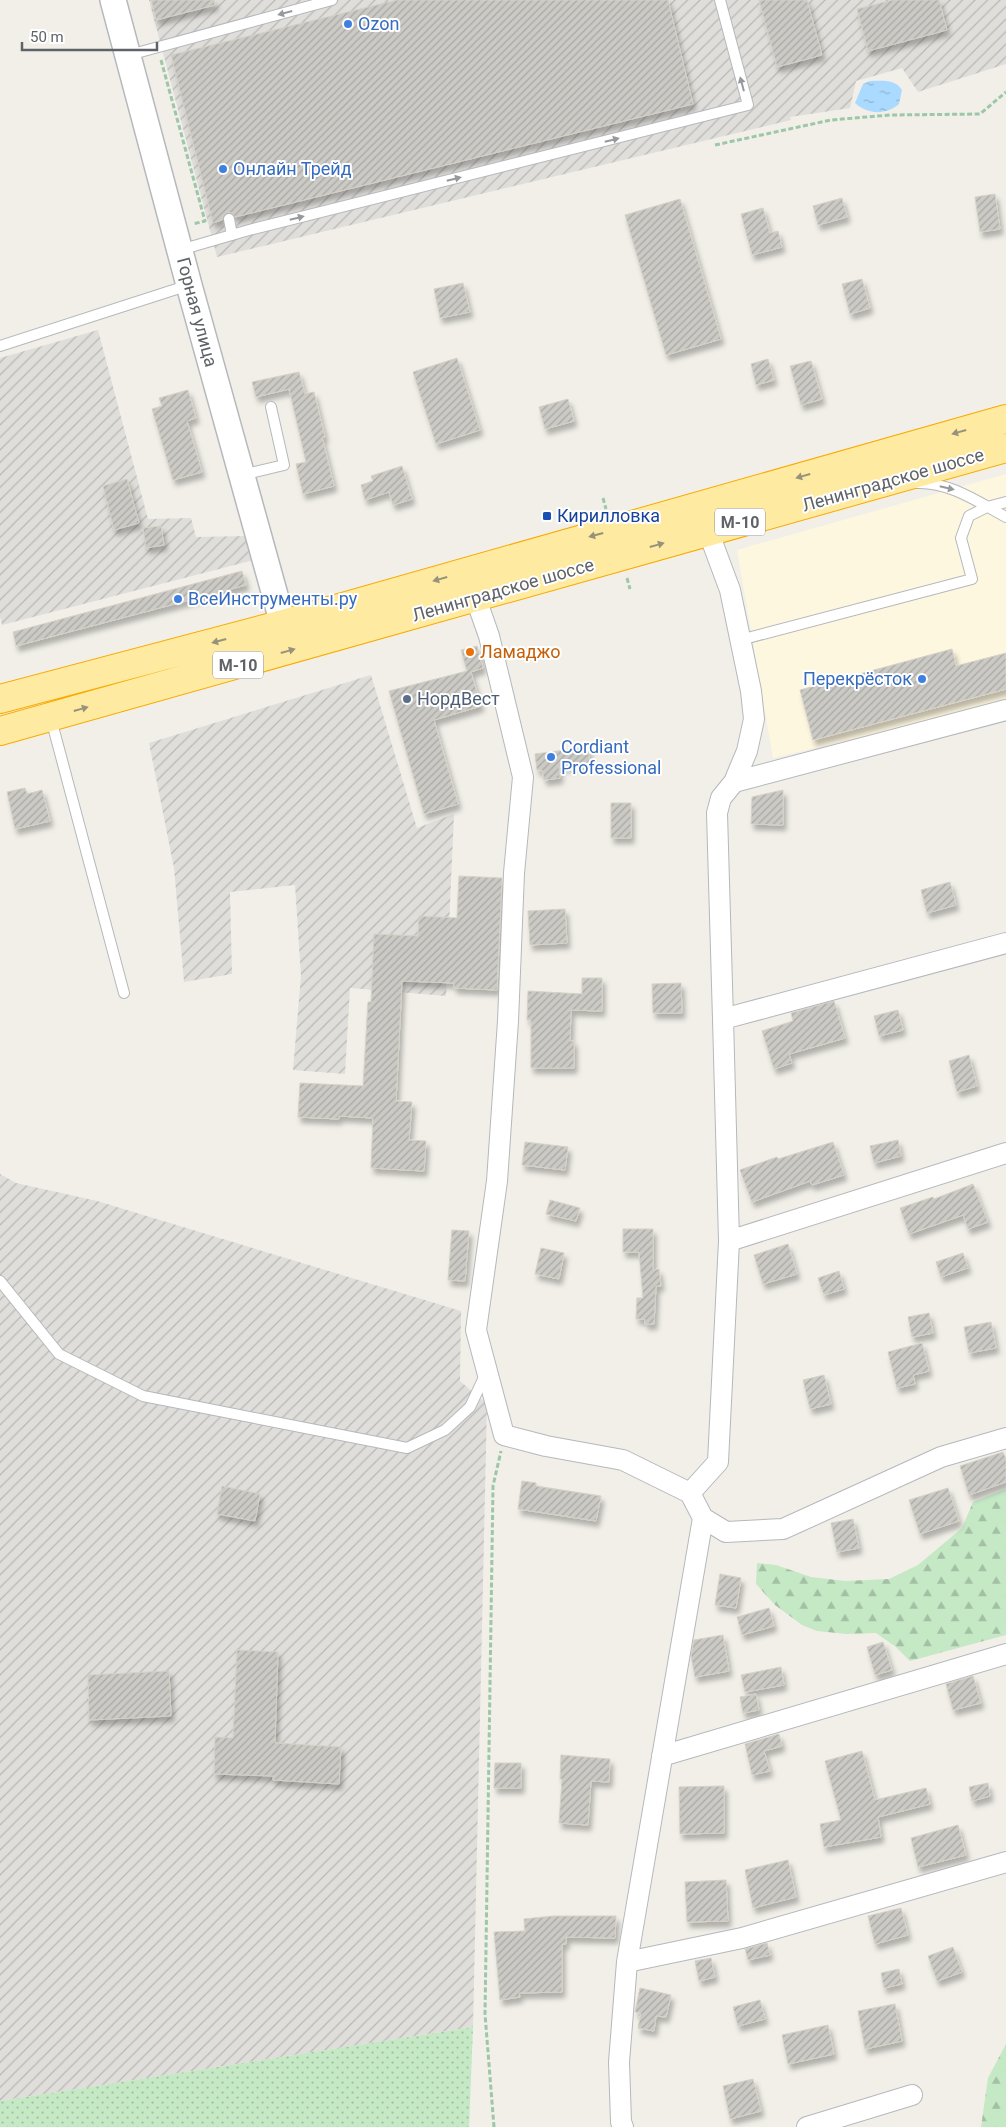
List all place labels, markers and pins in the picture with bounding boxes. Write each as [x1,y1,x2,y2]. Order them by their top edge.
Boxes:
place label: Ozon [358,13,399,34]
marker: Ozon [342,18,354,30]
place label: Онлайн Трейд [233,158,352,179]
marker: Онлайн Трейд [217,163,229,175]
place label: Кирилловка [557,505,660,526]
marker: Кирилловка [541,510,553,522]
place label: ВсеИнструменты.ру [188,588,358,609]
marker: ВсеИнструменты.ру [172,593,184,605]
place label: Ламаджо [480,641,560,662]
marker: Ламаджо [464,646,476,658]
place label: Перекрёсток [803,668,912,689]
marker: Перекрёсток [916,673,928,685]
place label: НордВест [417,688,500,709]
marker: НордВест [401,693,413,705]
place label: Cordiant Professional [561,736,661,778]
marker: Cordiant Professional [545,751,557,763]

